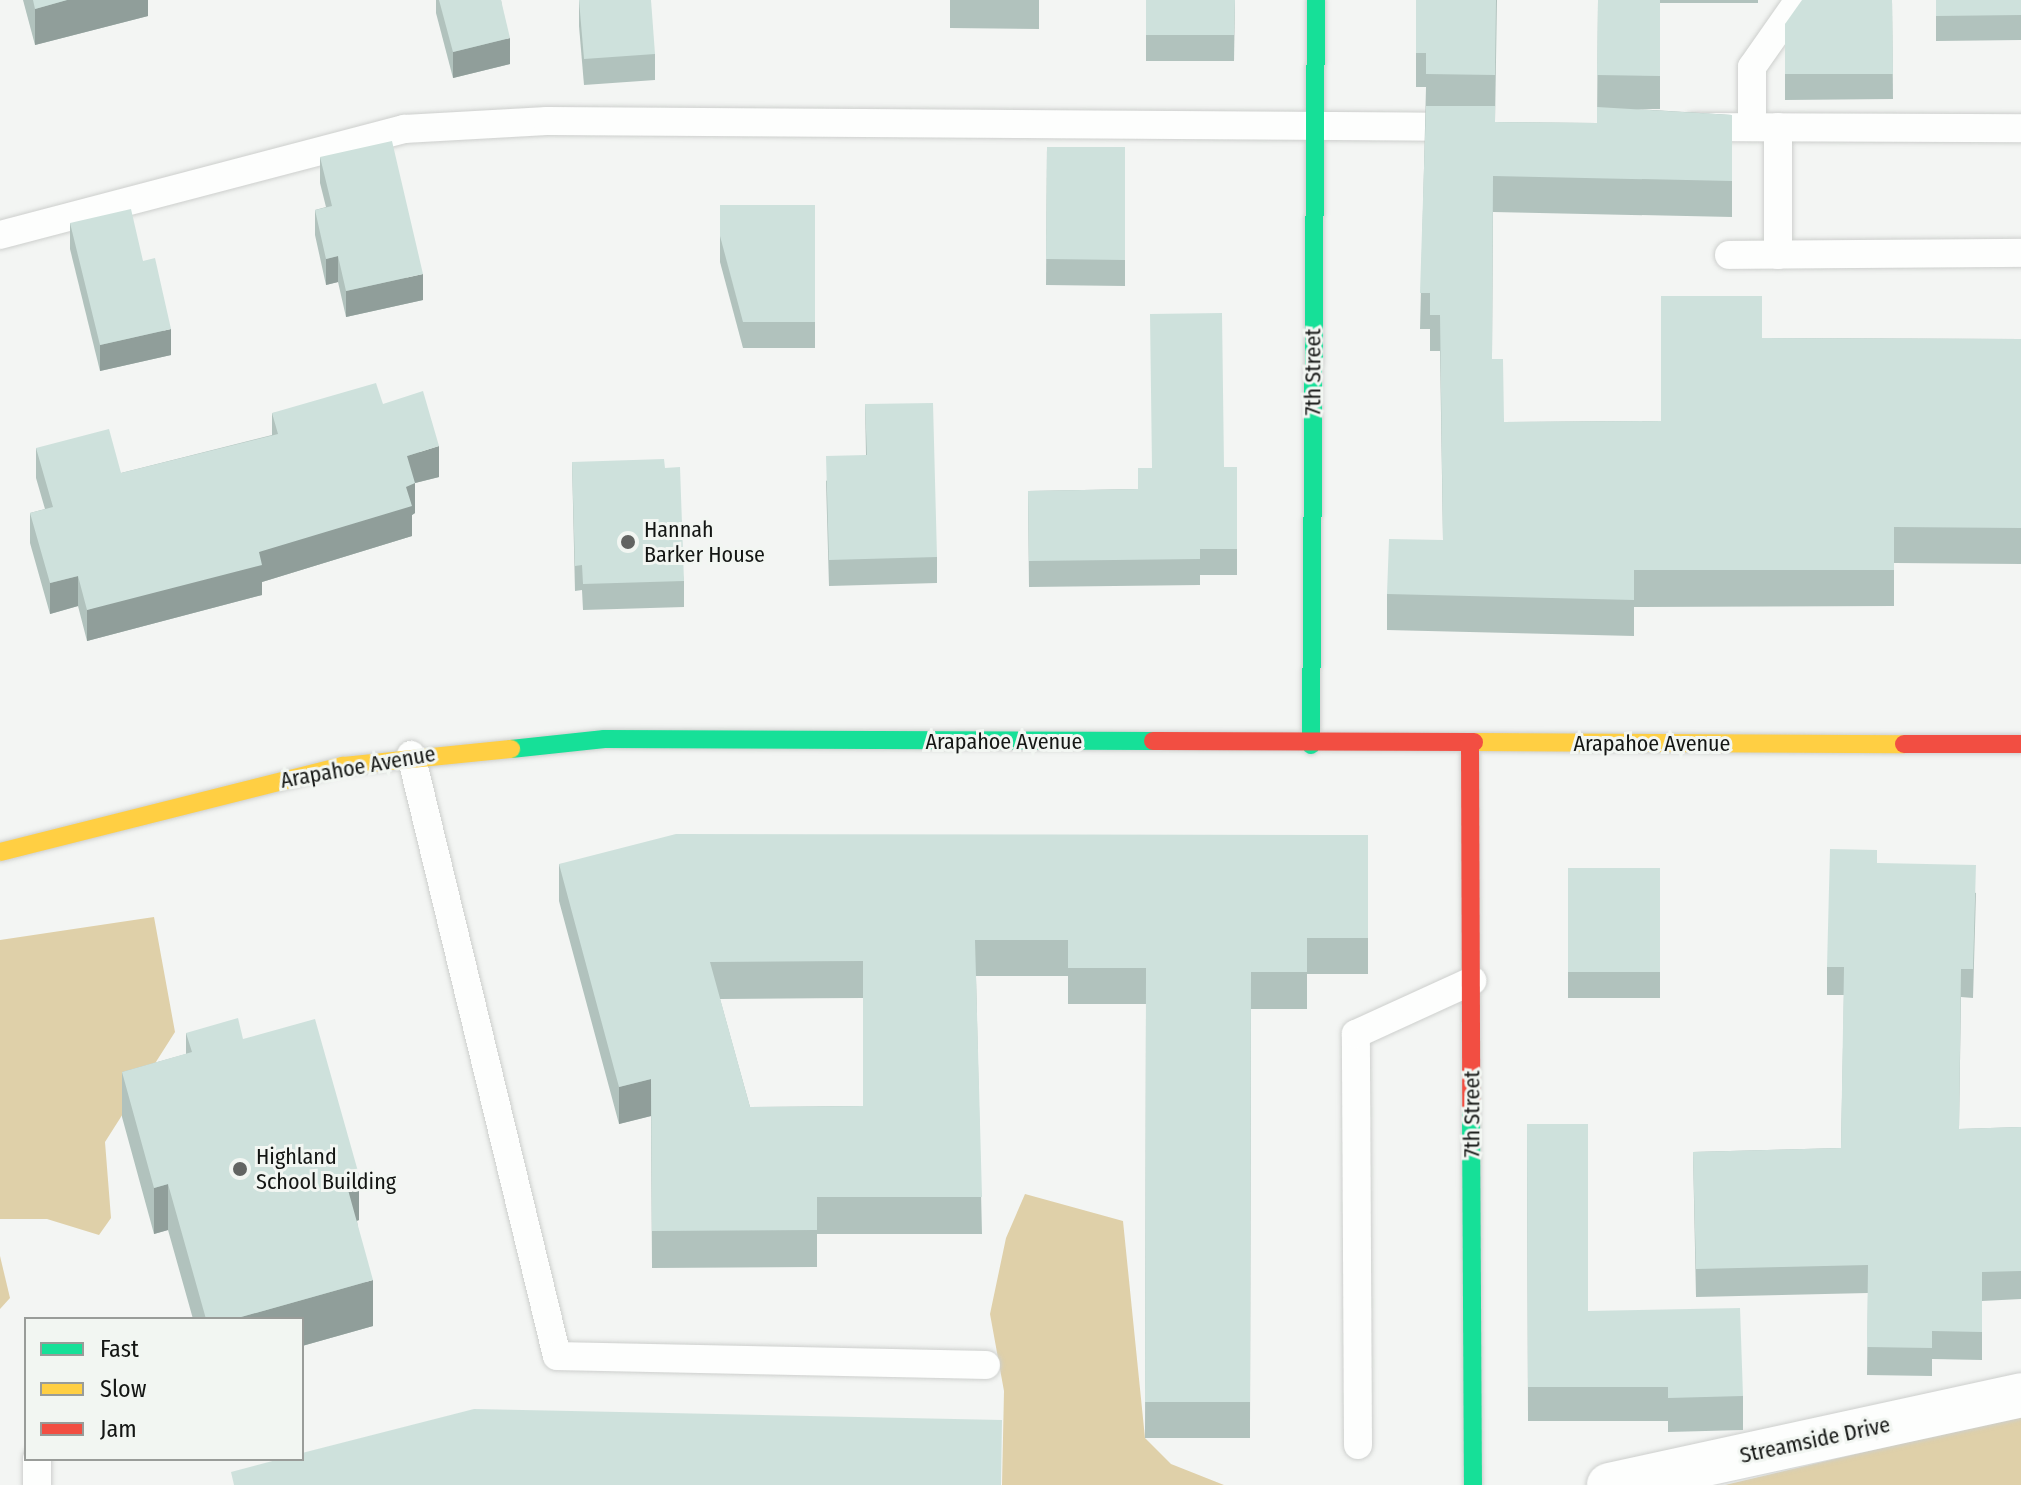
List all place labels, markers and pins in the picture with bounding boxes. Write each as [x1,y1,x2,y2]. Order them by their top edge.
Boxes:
place label: Hannah Barker House [644,516,765,568]
marker: Hannah Barker House [619,533,637,551]
place label: Highland School Building [256,1143,396,1194]
marker: Highland School Building [231,1160,249,1178]

